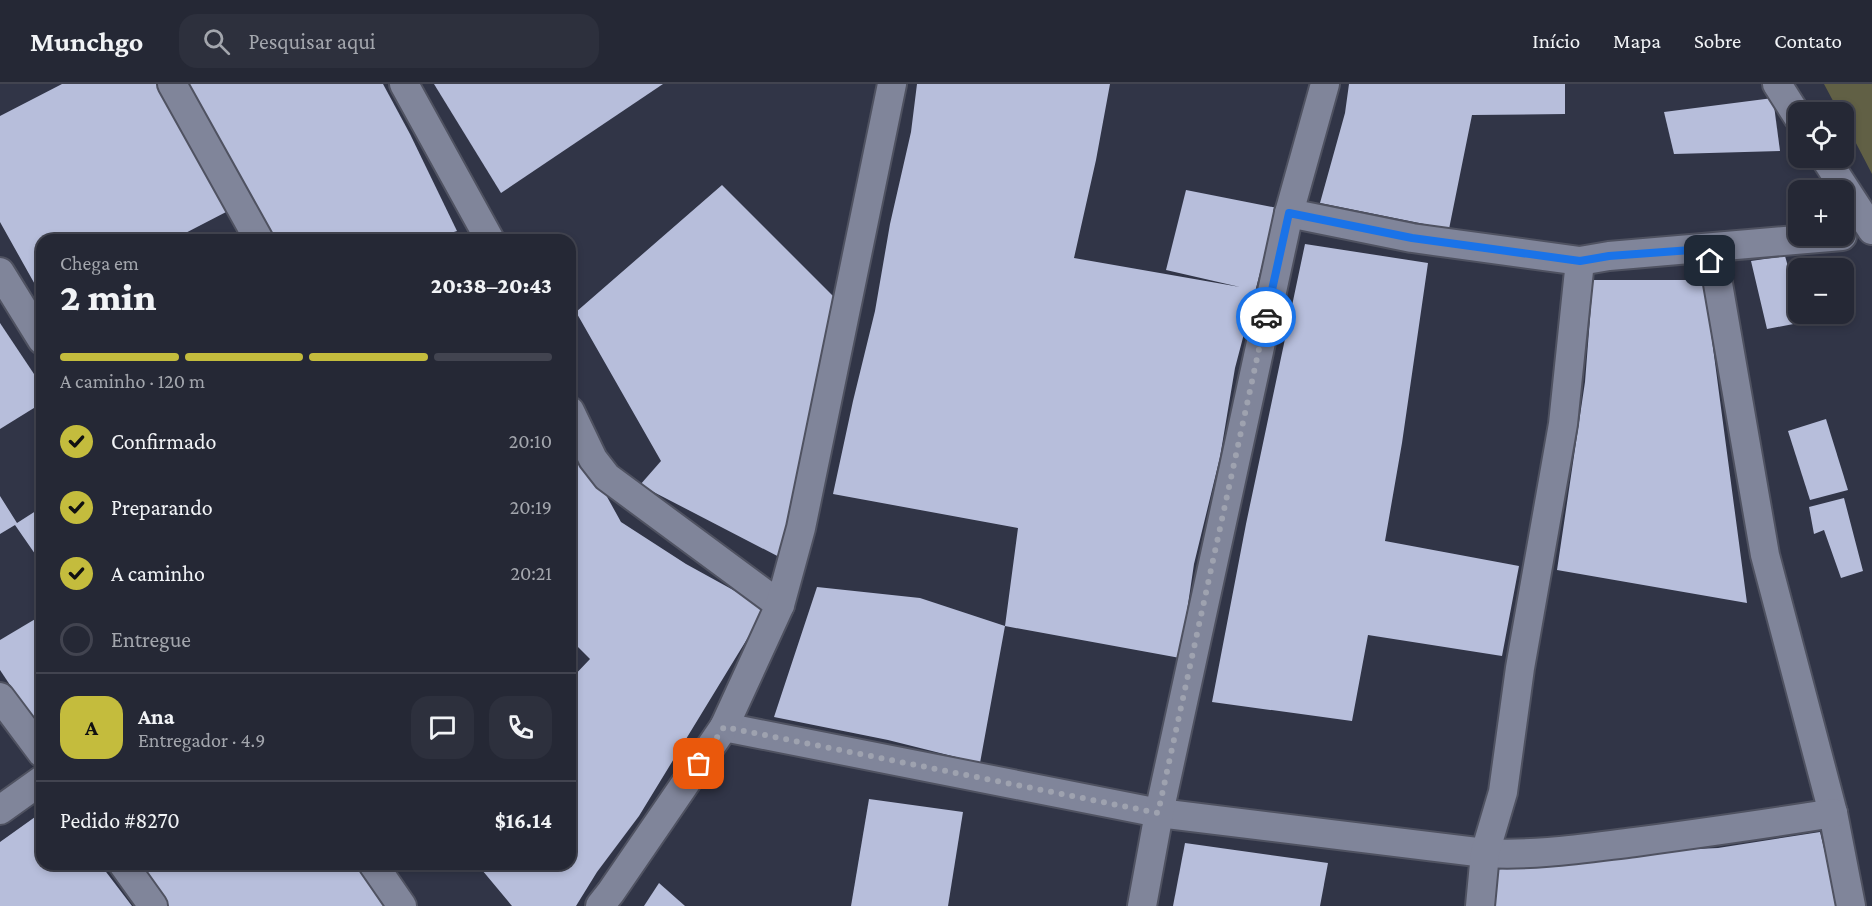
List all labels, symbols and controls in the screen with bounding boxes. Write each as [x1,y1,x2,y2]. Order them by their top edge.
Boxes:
search box [179,14,599,68]
icon: search [200,25,233,58]
text: Munchgo [30,26,143,57]
text: Pesquisar aqui [248,29,376,54]
text: Início [1532,29,1580,53]
text: Mapa [1613,29,1661,53]
text: Sobre [1694,29,1741,53]
text: Contato [1774,29,1842,53]
map controls [1788,102,1854,324]
button: locate [1788,102,1854,168]
button: + [1788,180,1854,246]
pin [1684,235,1735,286]
icon: home [1693,244,1726,277]
text: Chega em [60,252,139,274]
button: − [1788,258,1854,324]
text: 20:38–20:43 [431,273,552,298]
text: 2 min [60,275,156,318]
courier [1236,287,1296,347]
icon: car [1250,301,1283,334]
text: A caminho · 120 m [60,370,205,392]
icon: check [60,425,93,458]
text: Confirmado [111,429,217,454]
text: 20:10 [509,430,552,452]
icon: check [60,491,93,524]
text: Preparando [111,495,213,520]
text: 20:19 [510,496,552,518]
icon: check [60,557,93,590]
text: A caminho [111,561,205,586]
text: 20:21 [510,562,552,584]
text: Entregue [111,627,191,652]
button: chat [411,696,474,759]
button: phone [489,696,552,759]
text: Ana [138,704,174,729]
text: A [85,715,98,740]
text: Entregador · 4.9 [138,729,265,751]
pin [673,738,724,789]
icon: bag [682,747,715,780]
text: Pedido #8270 [60,808,180,833]
text: $16.14 [495,808,552,833]

